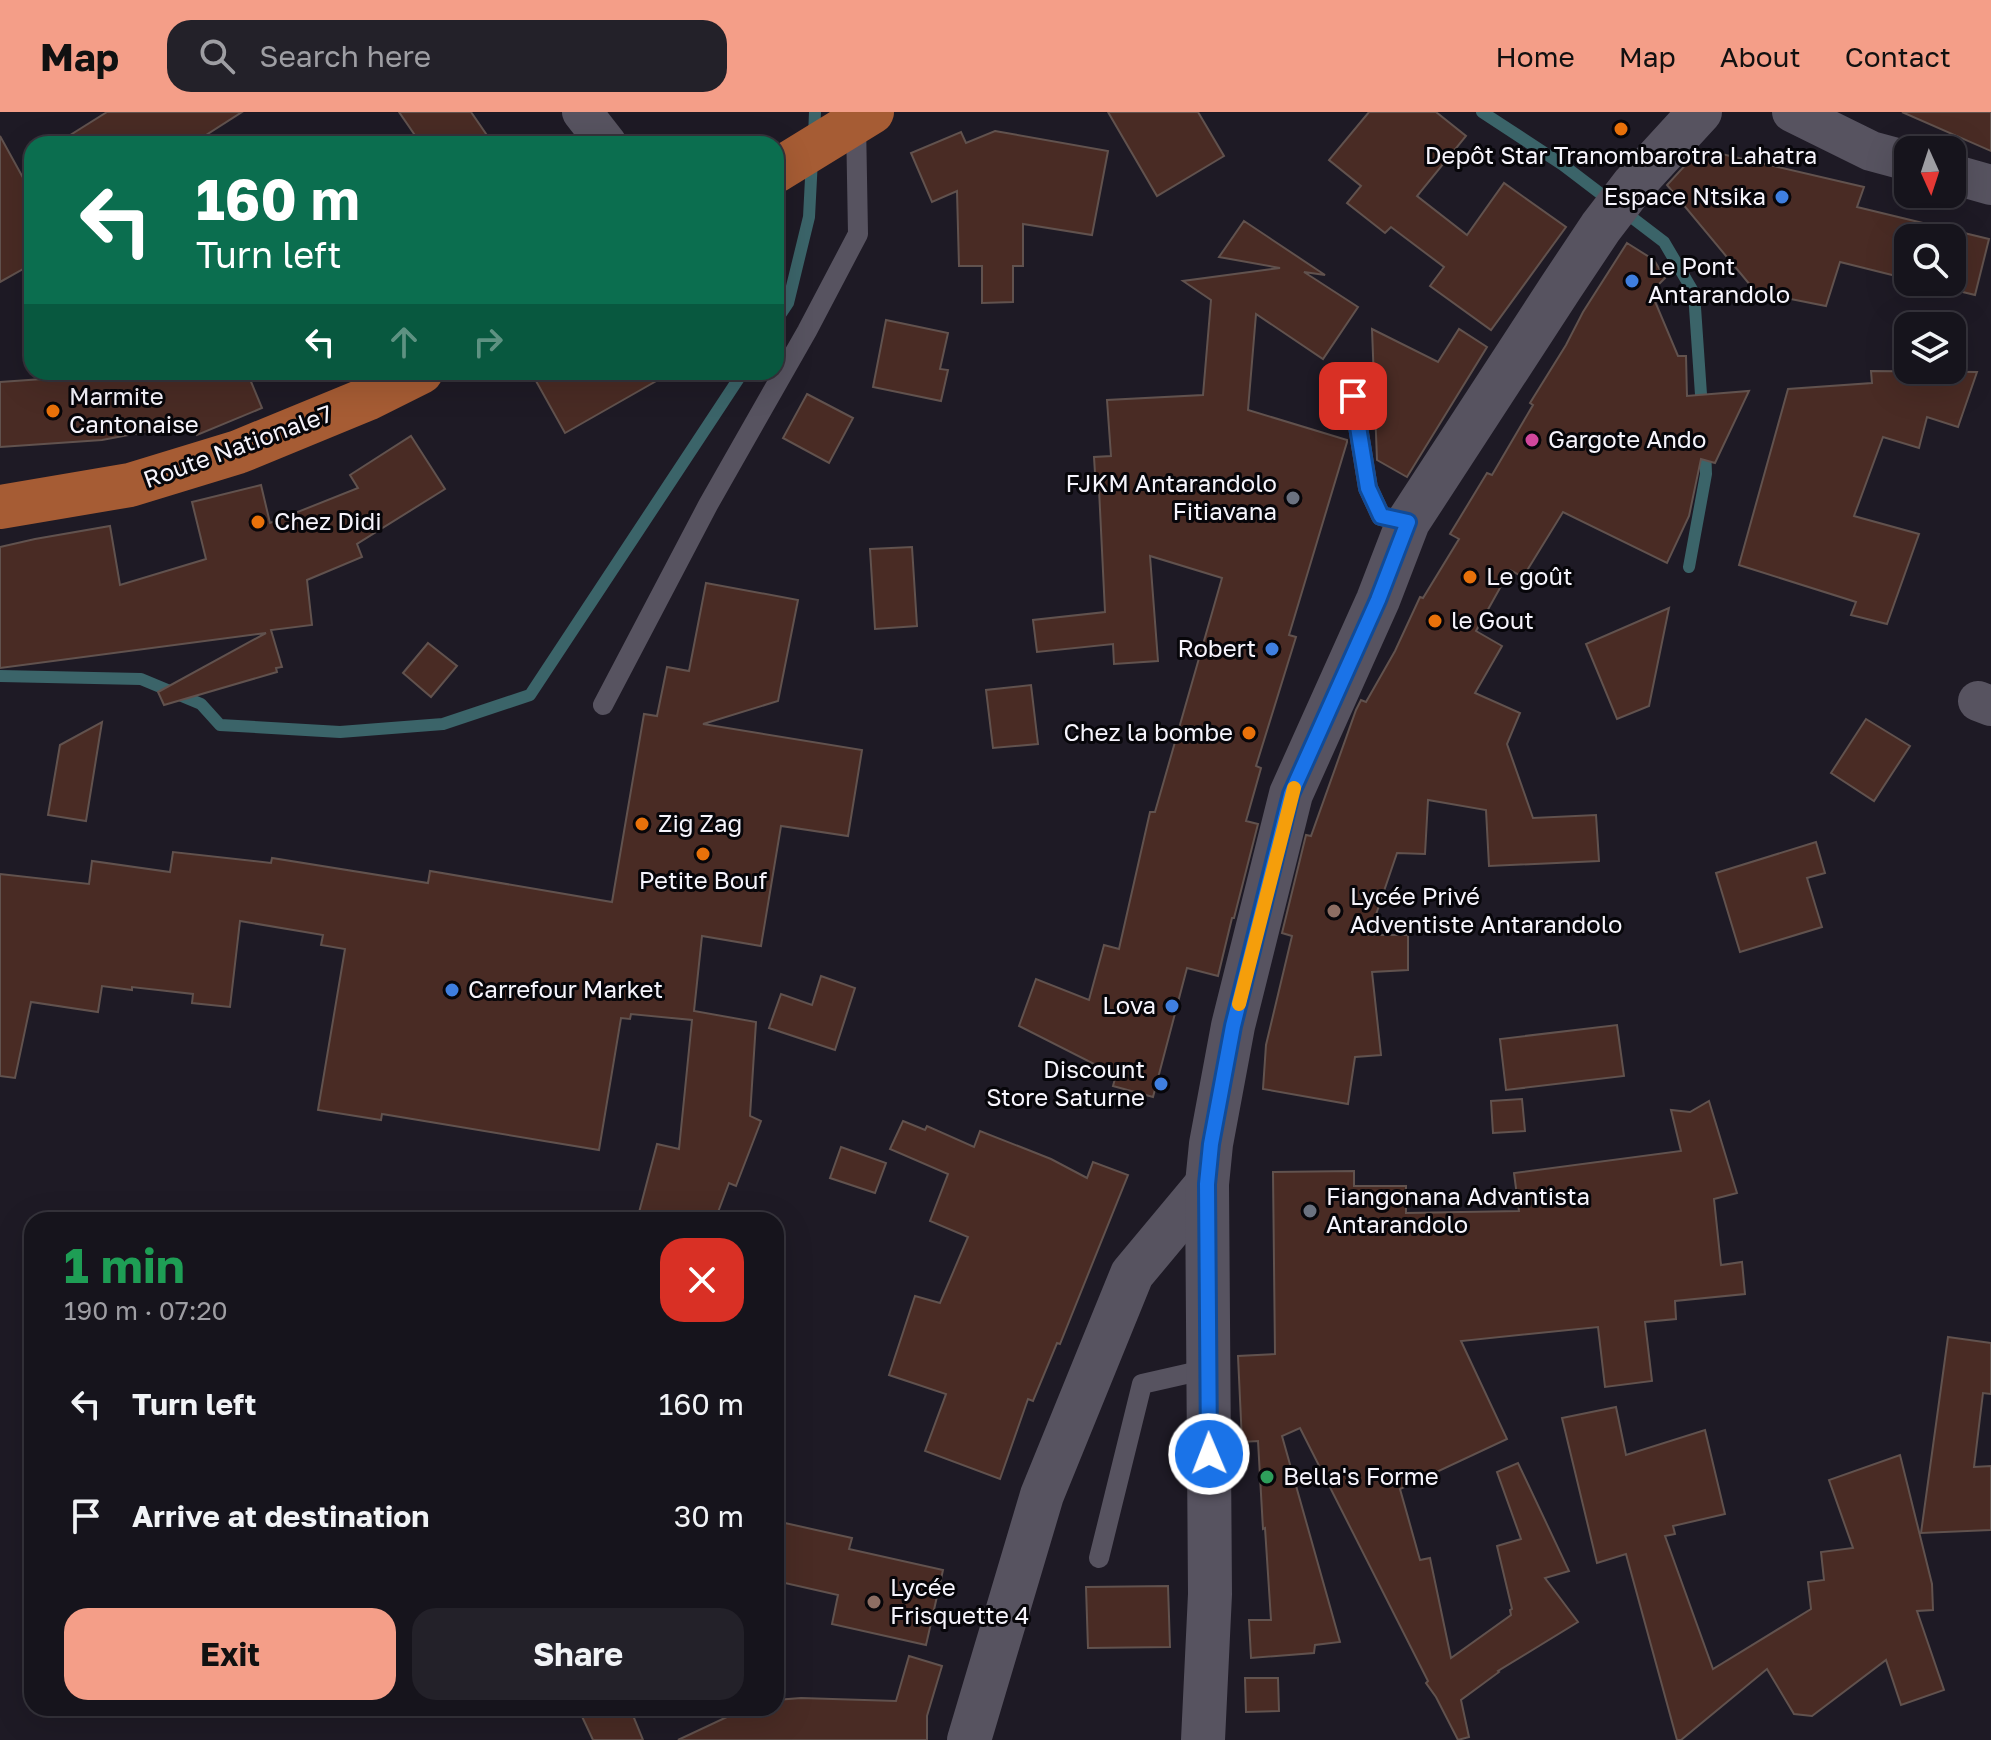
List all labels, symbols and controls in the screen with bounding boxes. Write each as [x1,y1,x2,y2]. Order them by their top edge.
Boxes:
search box [167,20,727,92]
text: Map [40,34,119,79]
icon: search [195,34,239,78]
text: Search here [259,38,431,74]
text: Home [1496,40,1575,73]
text: Map [1619,40,1676,73]
text: About [1720,40,1801,73]
text: Contact [1845,40,1951,73]
marker: Depôt Star Tranombarotra Lahatra [1612,120,1630,138]
north arrow [1894,136,1966,208]
map controls [1894,136,1966,384]
place label: Depôt Star Tranombarotra Lahatra [1425,140,1817,169]
text: 160 m [196,165,360,232]
icon: left [64,168,168,272]
place label: Espace Ntsika [1603,181,1766,210]
marker: Espace Ntsika [1773,188,1791,206]
button: search [1894,224,1966,296]
text: Turn left [196,233,342,276]
place label: Le Pont Antarandolo [1648,251,1790,308]
marker: Le Pont Antarandolo [1623,272,1641,290]
button: layers [1894,312,1966,384]
icon: left [298,320,342,364]
icon: ahead [382,320,426,364]
icon: right [466,320,510,364]
pin [1319,362,1387,430]
icon: arrive [1331,374,1375,418]
place label: Marmite Cantonaise [69,381,199,438]
street label: Route Nationale7 [139,398,336,493]
marker: Marmite Cantonaise [44,402,62,420]
place label: Gargote Ando [1548,424,1706,453]
marker: Gargote Ando [1523,431,1541,449]
place label: FJKM Antarandolo Fitiavana [1065,468,1277,525]
marker: FJKM Antarandolo Fitiavana [1284,489,1302,507]
place label: Chez Didi [274,506,382,535]
marker: Chez Didi [249,513,267,531]
place label: Le goût [1486,561,1573,590]
marker: Le goût [1461,568,1479,586]
place label: le Gout [1451,605,1534,634]
marker: le Gout [1426,612,1444,630]
place label: Robert [1177,633,1256,662]
marker: Robert [1263,640,1281,658]
place label: Chez la bombe [1063,717,1233,746]
marker: Chez la bombe [1240,724,1258,742]
place label: Zig Zag [658,808,742,837]
marker: Zig Zag [633,815,651,833]
marker: Petite Bouf [694,845,712,863]
place label: Petite Bouf [639,865,768,894]
place label: Lycée Privé Adventiste Antarandolo [1350,881,1622,938]
marker: Lycée Privé Adventiste Antarandolo [1325,902,1343,920]
place label: Carrefour Market [468,974,663,1003]
marker: Carrefour Market [443,981,461,999]
place label: Lova [1102,990,1156,1019]
marker: Lova [1163,997,1181,1015]
place label: Discount Store Saturne [986,1054,1145,1111]
marker: Discount Store Saturne [1152,1075,1170,1093]
place label: Fiangonana Advantista Antarandolo [1326,1181,1590,1238]
marker: Fiangonana Advantista Antarandolo [1301,1202,1319,1220]
text: 1 min [64,1236,185,1294]
button: close [660,1238,744,1322]
text: 190 m · 07:20 [64,1295,228,1326]
icon: left [64,1382,108,1426]
text: Turn left [132,1386,257,1422]
text: 160 m [659,1386,744,1422]
position arrow [1167,1412,1251,1496]
place label: Bella's Forme [1283,1461,1439,1490]
marker: Bella's Forme [1258,1468,1276,1486]
icon: arrive [64,1494,108,1538]
text: Arrive at destination [132,1498,429,1534]
text: 30 m [674,1498,744,1534]
place label: Lycée Frisquette 4 [890,1572,1030,1629]
marker: Lycée Frisquette 4 [865,1593,883,1611]
button: Exit [64,1608,396,1700]
button: Share [412,1608,744,1700]

